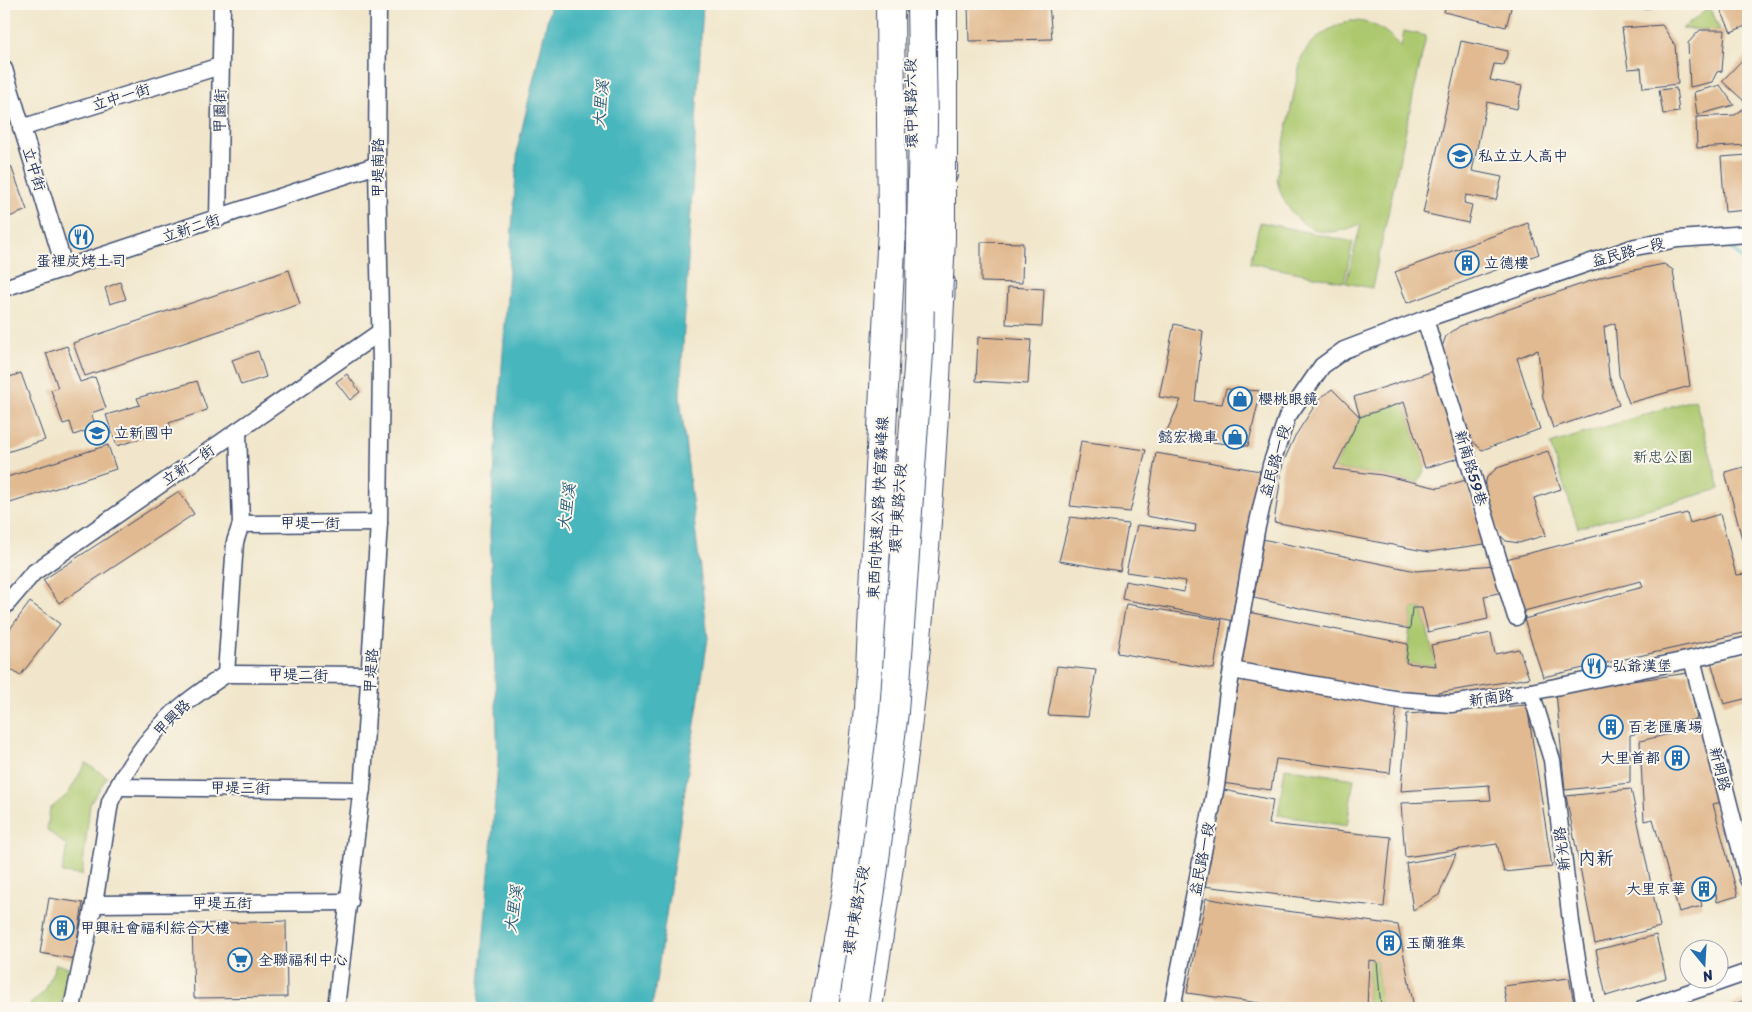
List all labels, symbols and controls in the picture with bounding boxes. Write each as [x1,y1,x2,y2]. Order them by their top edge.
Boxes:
street label: 環中東路六段 [897,58,925,148]
street label: 立中一街 [89,76,153,118]
water label: 大里溪 [584,78,617,129]
street label: 甲園街 [207,88,233,134]
street label: 甲堤南路 [365,138,391,198]
school or university icon: 私立立人高中 [1447,143,1473,169]
place label: 私立立人高中 [1478,143,1568,169]
street label: 立中街 [15,144,53,194]
street label: 立新二街 [158,206,224,250]
restaurant icon: 蛋裡炭烤土司 [68,224,94,250]
street label: 益民路一段 [1588,230,1668,274]
place label: 蛋裡炭烤土司 [36,248,126,274]
building icon: 立德樓 [1454,250,1480,276]
place label: 立德樓 [1484,250,1529,276]
shop icon: 櫻桃眼鏡 [1227,386,1253,412]
place label: 櫻桃眼鏡 [1258,386,1318,412]
street label: 東西向快速公路 快官霧峰線 [860,415,896,601]
school or university icon: 立新國中 [84,420,110,446]
place label: 立新國中 [114,420,174,446]
street label: 益民路一段 [1252,421,1298,501]
place label: 懿宏機車 [1158,424,1218,450]
shop icon: 懿宏機車 [1222,424,1248,450]
street label: 新南路59巷 [1447,427,1495,509]
street label: 立新一街 [156,437,220,493]
park label: 新忠公園 [1633,444,1693,470]
street label: 環中東路六段 [882,462,914,554]
water label: 大里溪 [549,480,584,533]
street label: 甲堤一街 [280,510,340,536]
street label: 甲堤路 [356,648,386,694]
restaurant icon: 弘爺漢堡 [1581,653,1607,679]
place label: 弘爺漢堡 [1612,653,1672,679]
street label: 甲堤二街 [268,661,328,689]
street label: 新南路 [1467,682,1515,714]
street label: 甲興路 [147,693,197,743]
building icon: 百老匯廣場 [1598,714,1624,740]
place label: 百老匯廣場 [1628,714,1703,740]
street label: 新明路 [1702,744,1738,794]
place label: 大里首都 [1600,745,1660,771]
building icon: 大里首都 [1664,745,1690,771]
street label: 甲堤三街 [210,774,270,802]
street label: 益民路一段 [1182,820,1222,898]
street label: 新光路 [1546,825,1578,873]
district label: 内新 [1578,842,1614,874]
street label: 環中東路六段 [835,863,877,957]
place label: 大里京華 [1626,876,1686,902]
building icon: 大里京華 [1691,876,1717,902]
water label: 大里溪 [496,882,531,935]
street label: 甲堤五街 [192,890,252,916]
building icon: 甲興社會福利綜合大樓 [49,915,75,941]
place label: 甲興社會福利綜合大樓 [80,915,230,941]
building icon: 玉蘭雅集 [1376,930,1402,956]
place label: 玉蘭雅集 [1406,930,1466,956]
north arrow [1680,940,1730,990]
supermarket icon: 全聯福利中心 [227,947,253,973]
place label: 全聯福利中心 [258,947,348,973]
text: N [1699,962,1717,989]

